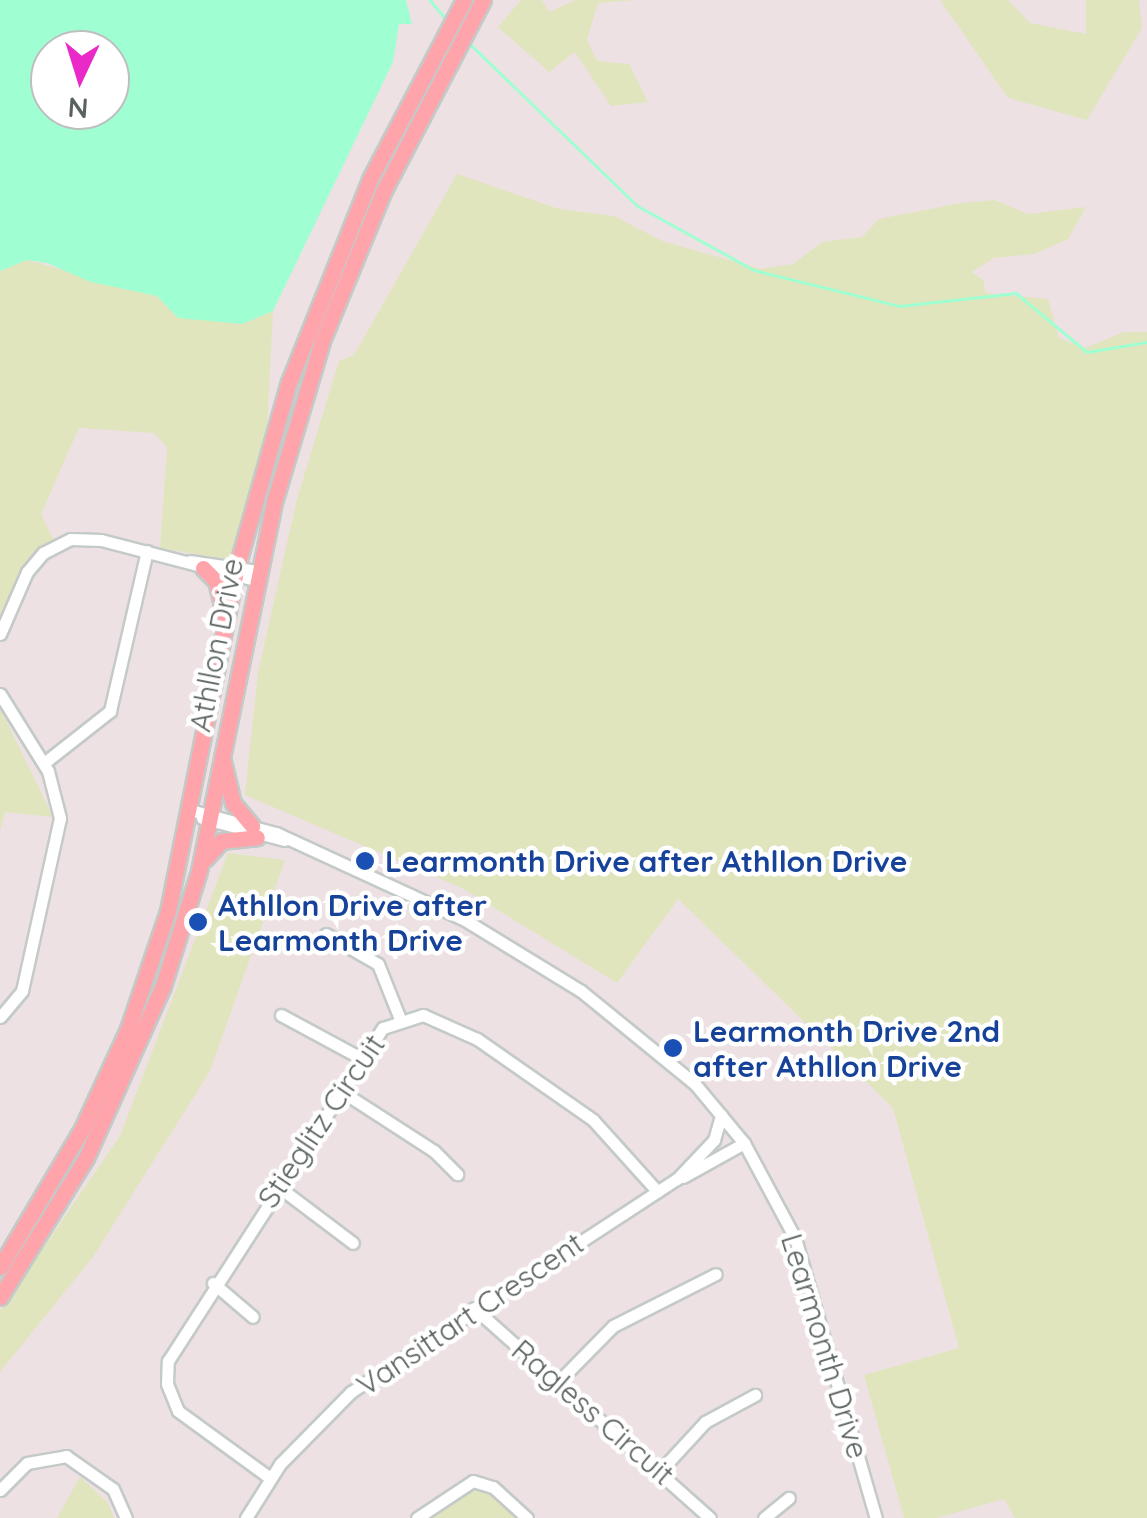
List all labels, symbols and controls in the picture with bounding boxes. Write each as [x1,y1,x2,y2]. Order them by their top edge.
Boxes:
north arrow [30,30,130,130]
text: N [67,90,90,127]
street label: Athllon Drive [182,555,250,735]
place label: Learmonth Drive after Athllon Drive [385,843,907,879]
marker: Learmonth Drive after Athllon Drive [354,850,376,872]
place label: Athllon Drive after Learmonth Drive [218,887,487,958]
marker: Athllon Drive after Learmonth Drive [187,911,209,933]
place label: Learmonth Drive 2nd after Athllon Drive [693,1013,1000,1084]
street label: Stieglitz Circuit [250,1028,392,1214]
marker: Learmonth Drive 2nd after Athllon Drive [662,1037,684,1059]
street label: Vansittart Crescent [350,1225,590,1403]
street label: Learmonth Drive [774,1229,876,1463]
street label: Ragless Circuit [505,1332,681,1492]

